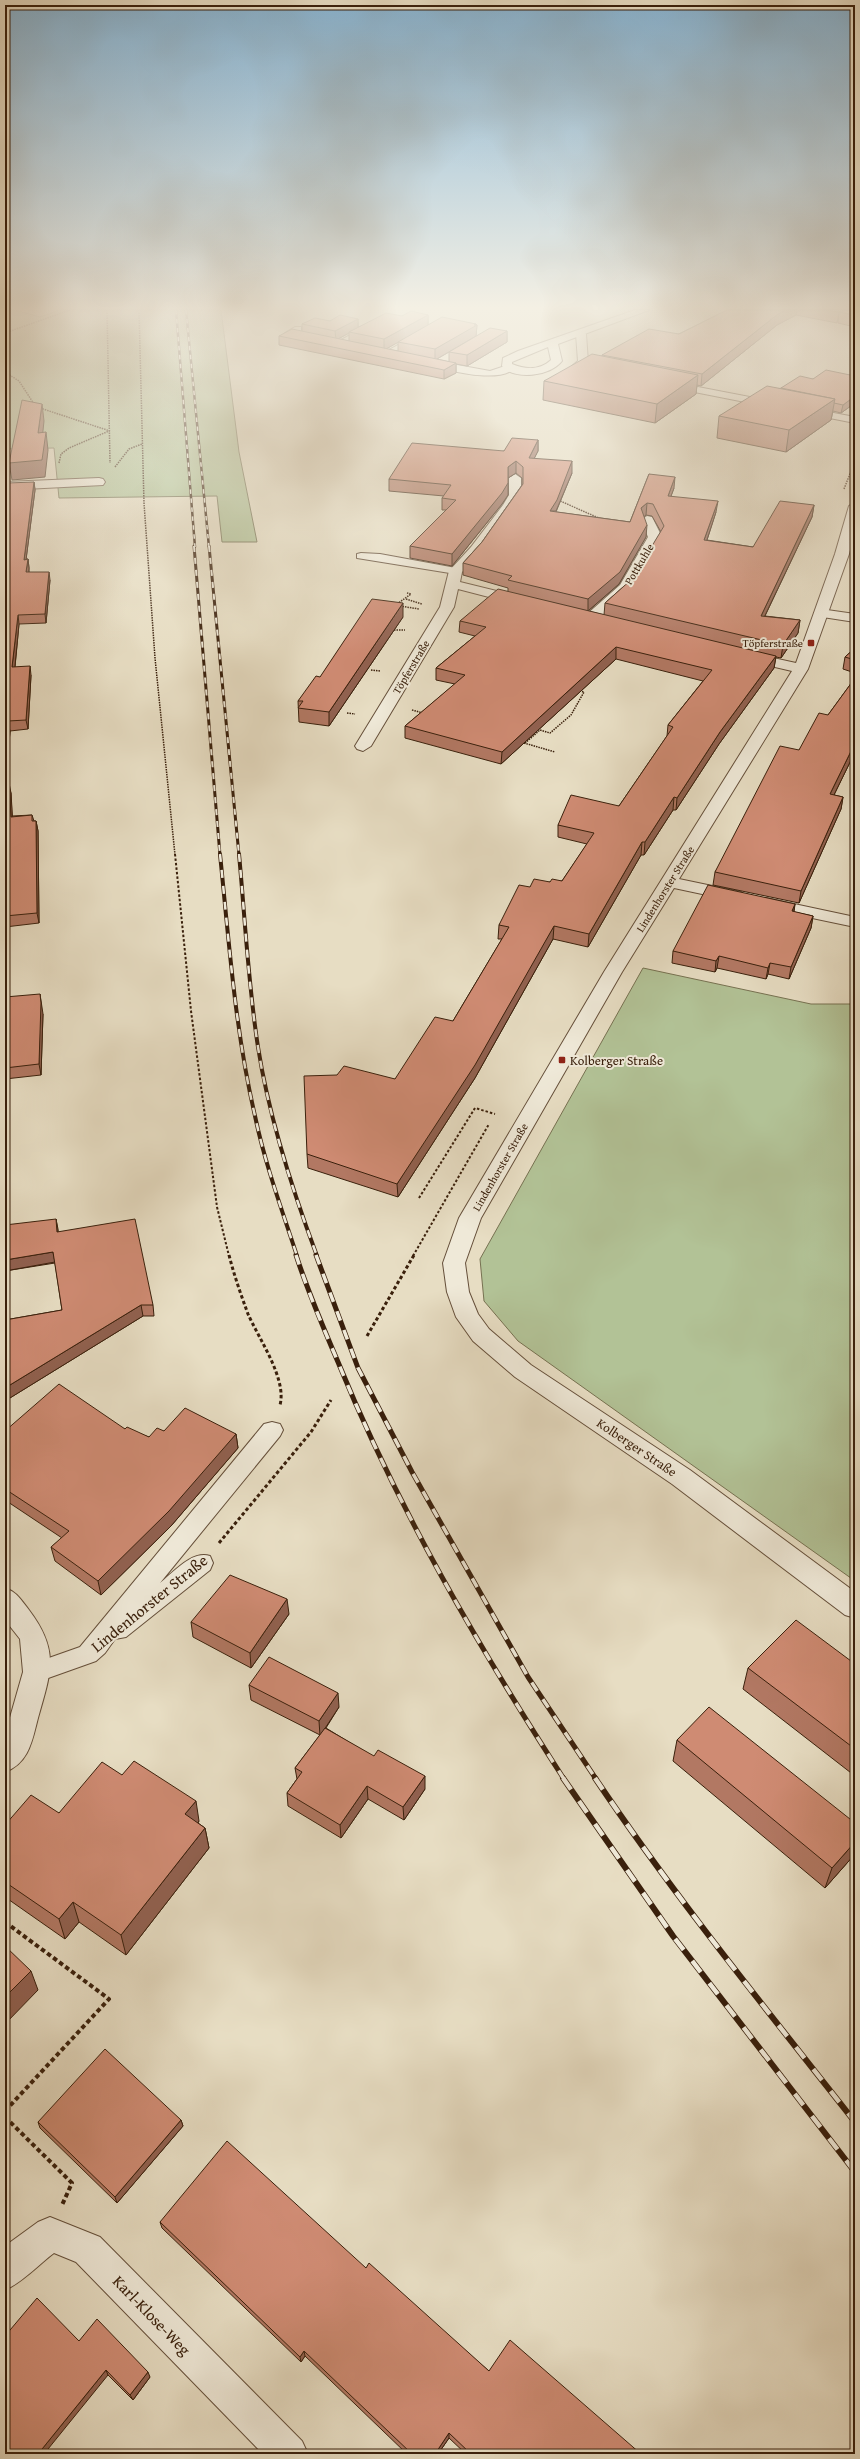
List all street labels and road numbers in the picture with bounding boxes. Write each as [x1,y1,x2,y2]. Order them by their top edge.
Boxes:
street label: Pottkuhle [620,540,658,588]
street label: Töpferstraße [389,637,433,697]
street label: Lindenhorster Straße [632,843,698,935]
street label: Lindenhorster Straße [468,1120,532,1214]
street label: Kolberger Straße [593,1414,681,1481]
street label: Lindenhorster Straße [85,1548,213,1658]
street label: Karl-Klose-Weg [107,2269,197,2361]

